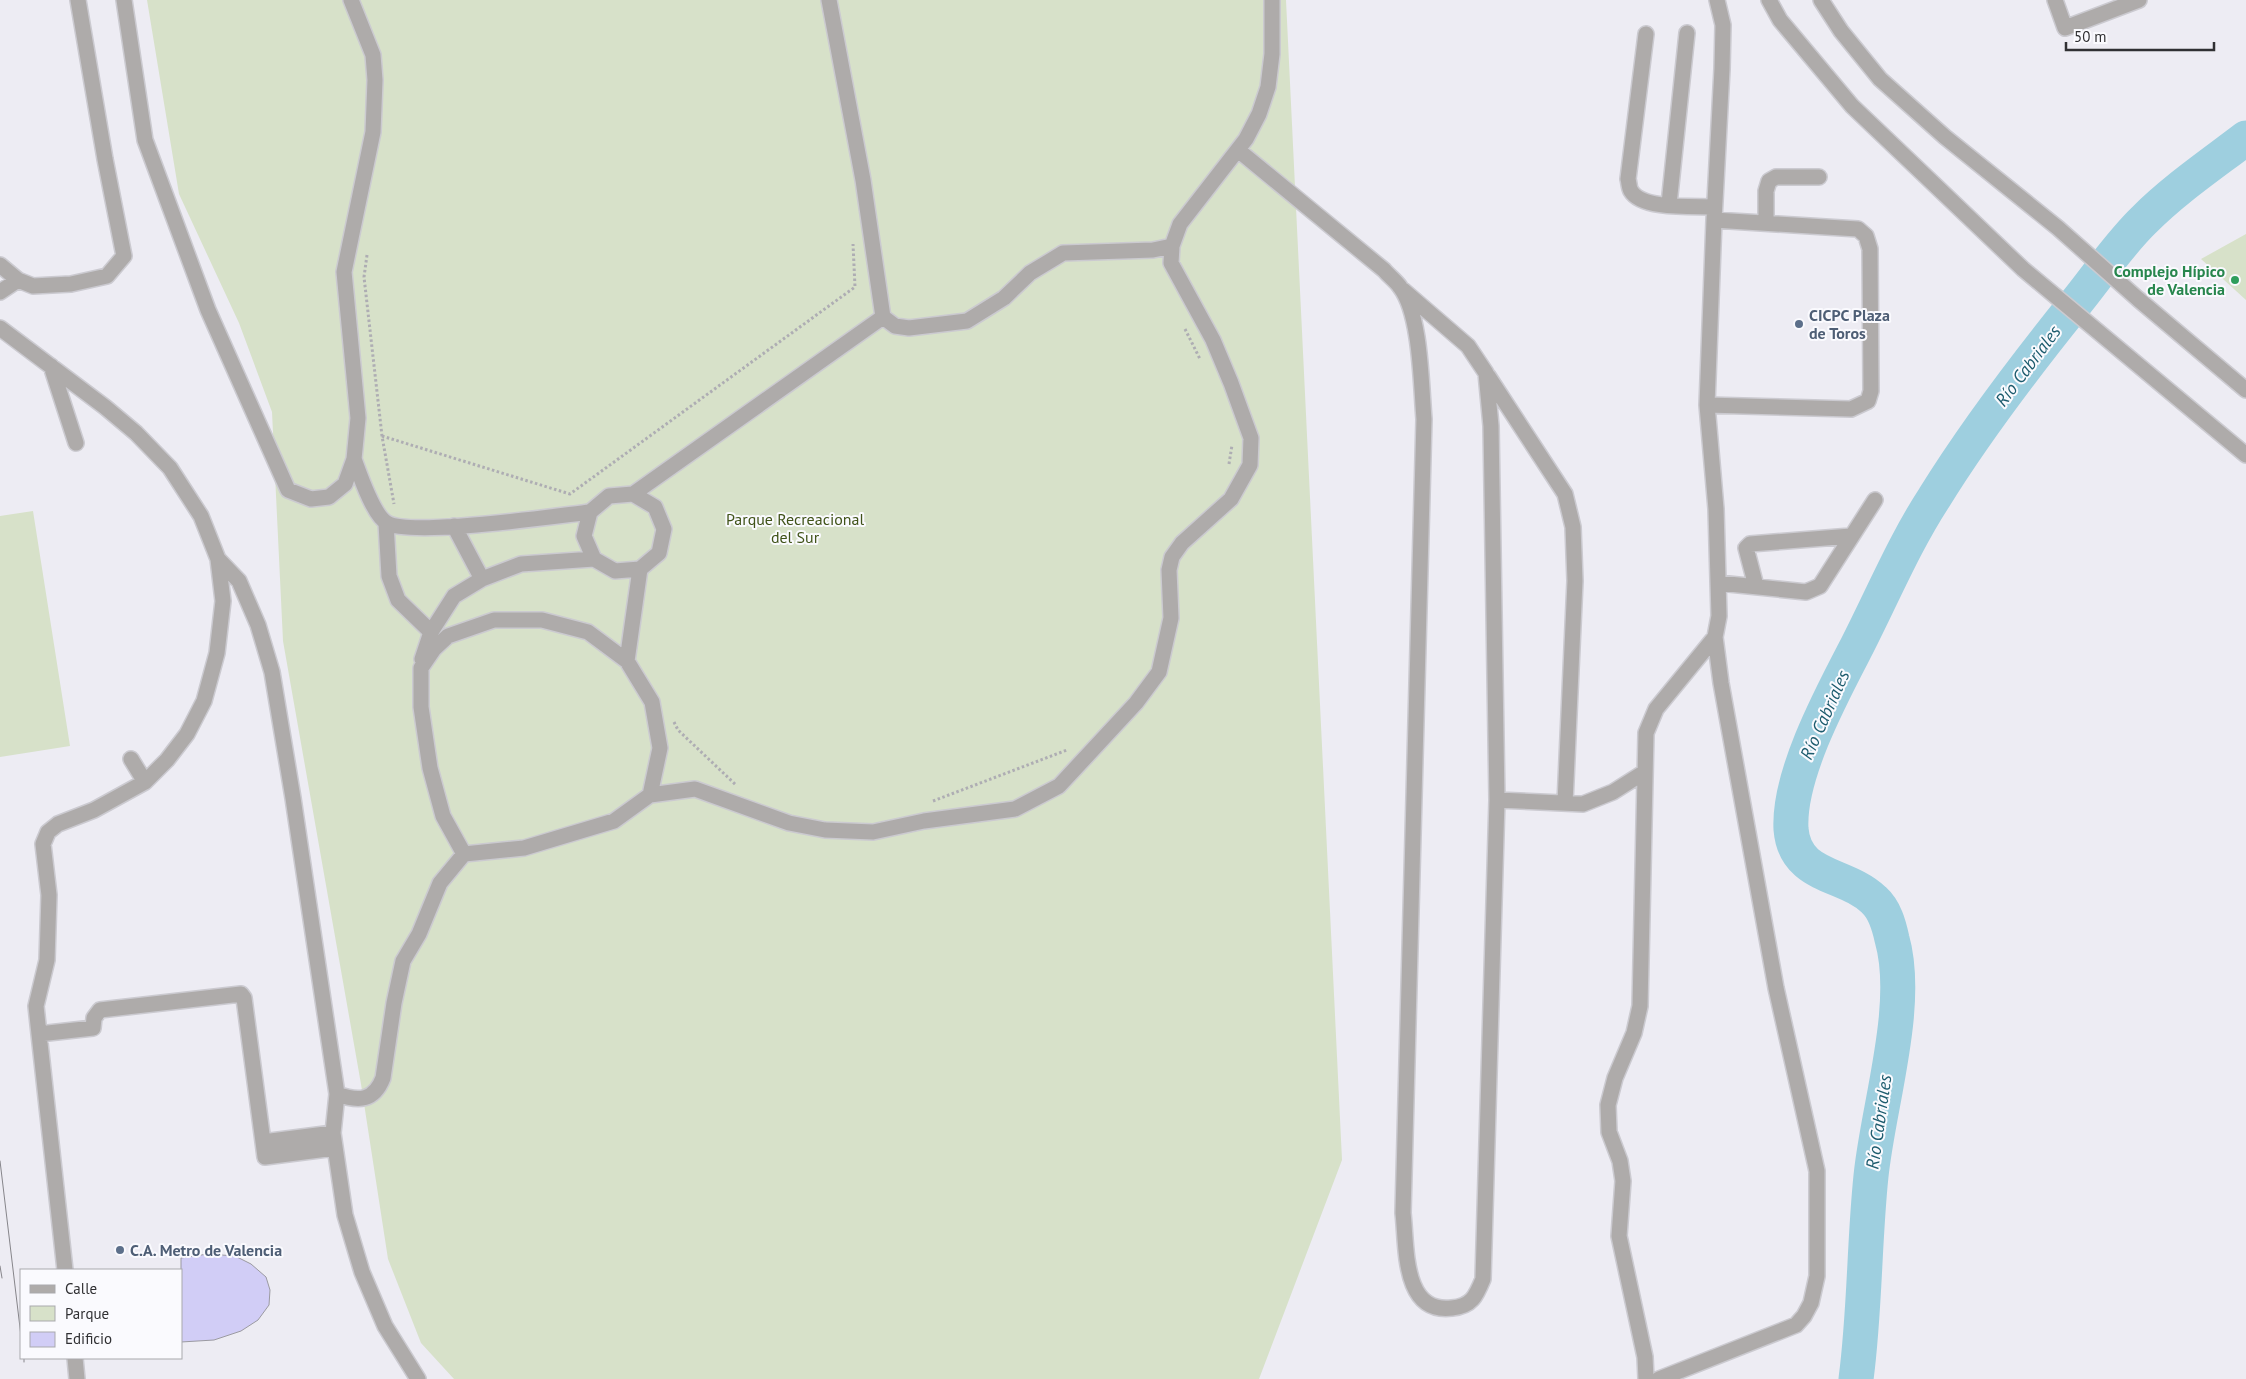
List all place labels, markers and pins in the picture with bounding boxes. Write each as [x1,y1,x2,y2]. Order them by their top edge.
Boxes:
place label: Complejo Hípico de Valencia [2114,261,2225,299]
marker: Complejo Hípico de Valencia [2229,274,2241,286]
place label: CICPC Plaza de Toros [1809,305,1890,343]
marker: CICPC Plaza de Toros [1793,318,1805,330]
place label: C.A. Metro de Valencia [130,1240,282,1260]
marker: C.A. Metro de Valencia [114,1244,126,1256]

